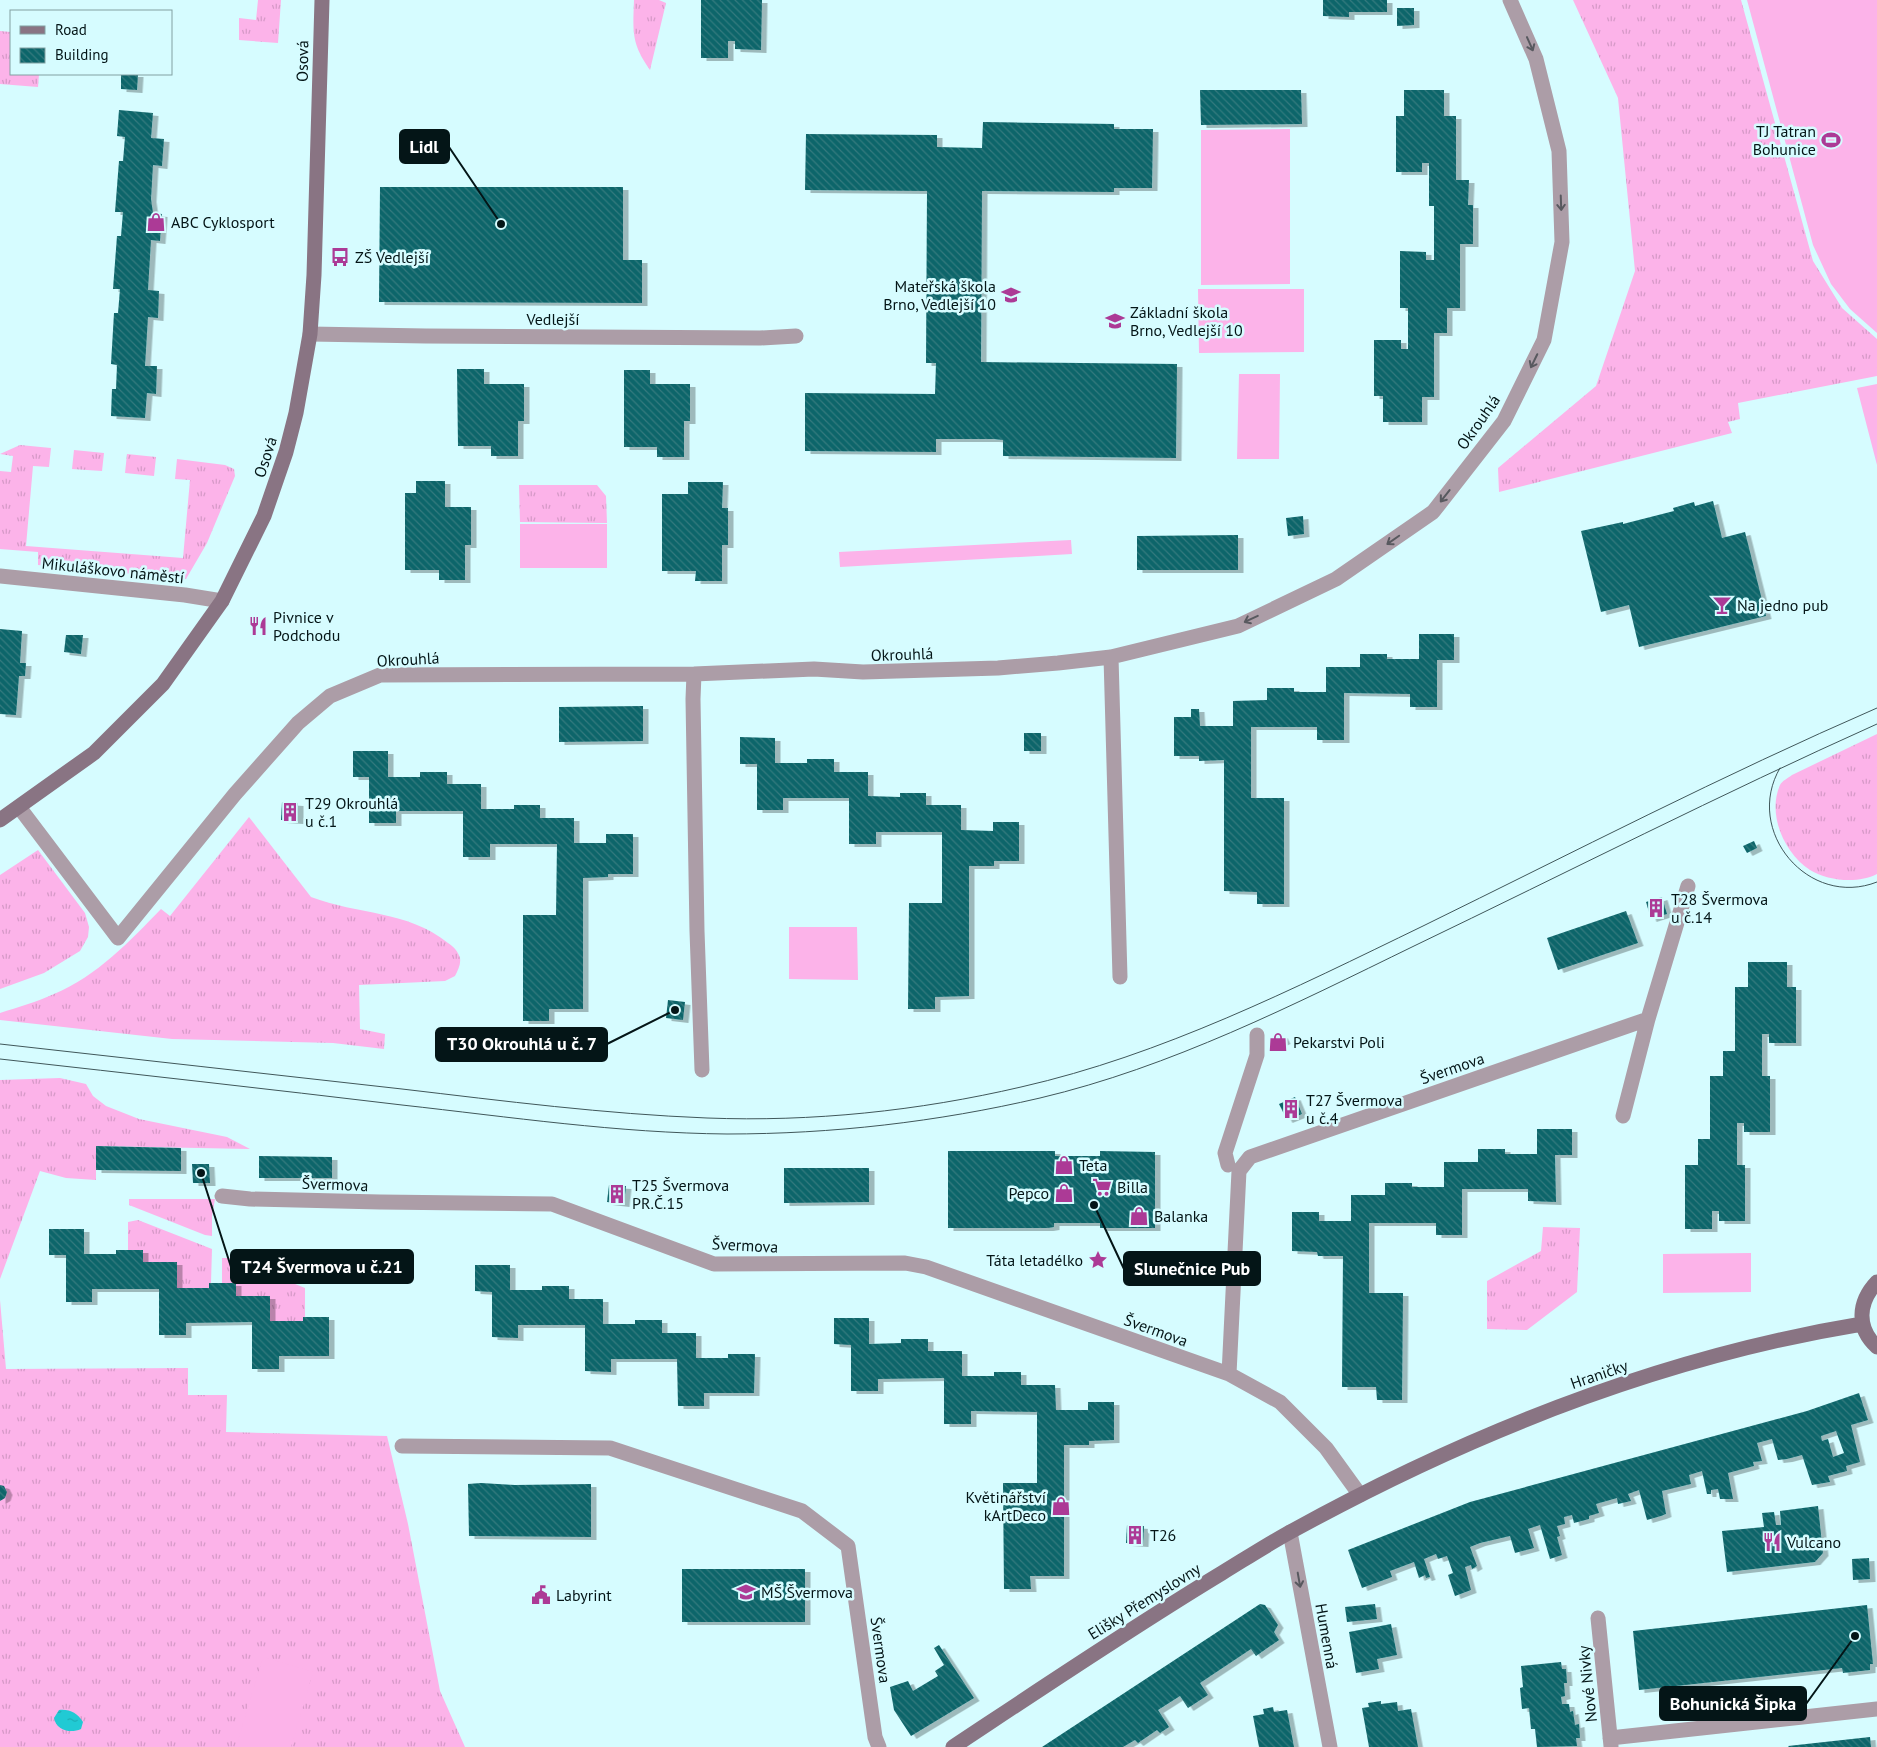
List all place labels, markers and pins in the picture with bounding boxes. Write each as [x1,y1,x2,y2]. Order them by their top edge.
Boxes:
place label: TJ Tatran Bohunice [1753,121,1816,159]
sports icon: TJ Tatran Bohunice [1820,129,1842,151]
callout: Lidl [400,130,449,163]
shop icon: ABC Cyklosport [145,211,167,233]
place label: ABC Cyklosport [171,212,275,232]
bus stop icon: ZŠ Vedlejší [329,246,351,268]
place label: ZŠ Vedlejší [355,247,429,267]
place label: Mateřská škola Brno, Vedlejší 10 [883,276,996,314]
school or university icon: Mateřská škola Brno, Vedlejší 10 [1000,284,1022,306]
place label: Základní škola Brno, Vedlejší 10 [1130,302,1243,340]
school or university icon: Základní škola Brno, Vedlejší 10 [1104,310,1126,332]
bar icon: Na jedno pub [1711,594,1733,616]
place label: Na jedno pub [1737,595,1829,615]
place label: Pivnice v Podchodu [273,607,340,645]
restaurant icon: Pivnice v Podchodu [247,615,269,637]
place label: T29 Okrouhlá u č.1 [305,793,398,831]
building icon: T29 Okrouhlá u č.1 [279,801,301,823]
place label: T28 Švermova u č.14 [1671,889,1768,927]
building icon: T28 Švermova u č.14 [1645,897,1667,919]
callout: T30 Okrouhlá u č. 7 [436,1028,607,1061]
shop icon: Pekarstvi Poli [1267,1031,1289,1053]
place label: Pekarstvi Poli [1293,1032,1385,1052]
place label: T27 Švermova u č.4 [1306,1090,1402,1128]
building icon: T27 Švermova u č.4 [1280,1098,1302,1120]
shop icon: Teta [1053,1154,1075,1176]
place label: Teta [1079,1155,1107,1175]
place label: T25 Švermova PR.Č.15 [632,1175,729,1213]
supermarket icon: Billa [1091,1176,1113,1198]
place label: Billa [1117,1177,1148,1197]
shop icon: Pepco [1053,1182,1075,1204]
building icon: T25 Švermova PR.Č.15 [606,1183,628,1205]
place label: Pepco [1008,1183,1049,1203]
shop icon: Balanka [1128,1205,1150,1227]
place label: Balanka [1154,1206,1208,1226]
place icon: Táta letadélko [1087,1249,1109,1271]
callout: T24 Švermova u č.21 [231,1250,413,1283]
place label: Táta letadélko [986,1250,1083,1270]
callout: Slunečnice Pub [1124,1252,1260,1285]
place label: Květinářství kArtDeco [965,1487,1046,1525]
shop icon: Květinářství kArtDeco [1050,1495,1072,1517]
building icon: T26 [1124,1524,1146,1546]
place label: T26 [1150,1525,1176,1545]
restaurant icon: Vulcano [1761,1531,1783,1553]
place label: Vulcano [1786,1532,1841,1552]
school or university icon: MŠ Švermova [735,1581,757,1603]
place label: MŠ Švermova [761,1582,853,1602]
public building icon: Labyrint [530,1584,552,1606]
place label: Labyrint [556,1585,612,1605]
callout: Bohunická Šipka [1660,1687,1806,1720]

